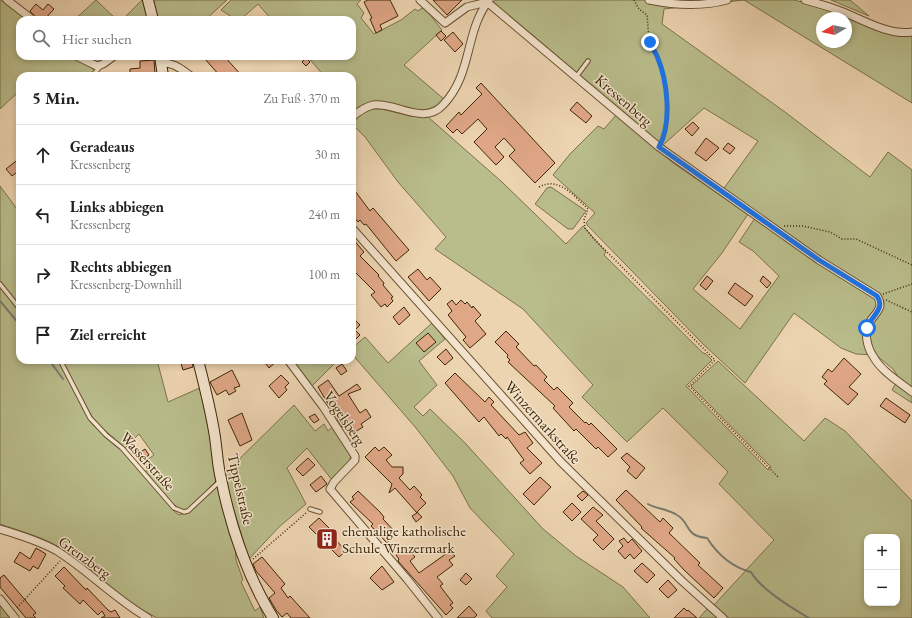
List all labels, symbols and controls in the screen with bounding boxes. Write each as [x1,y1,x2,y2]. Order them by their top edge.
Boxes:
north arrow [816,12,852,48]
search box [16,16,356,60]
icon: search [30,27,52,49]
text: Hier suchen [62,29,132,48]
route end [641,33,659,51]
street label: Kressenberg [591,70,657,130]
text: 5 Min. [32,87,79,109]
text: Zu Fuß · 370 m [263,90,340,107]
text: Geradeaus [70,137,134,156]
icon: ahead [32,144,54,166]
text: 30 m [315,146,340,163]
text: Kressenberg [70,156,130,173]
text: Links abbiegen [70,197,164,216]
icon: left [32,204,54,226]
text: 240 m [309,206,340,223]
text: Kressenberg [70,216,130,233]
text: Rechts abbiegen [70,257,172,276]
icon: right [32,264,54,286]
text: 100 m [309,266,340,283]
text: Kressenberg-Downhill [70,276,182,293]
route start [858,319,876,337]
icon: arrive [32,324,54,346]
text: Ziel erreicht [70,325,146,344]
street label: Winzermarkstraße [501,377,585,468]
street label: Vogelsberg [320,387,370,449]
street label: Wasserstraße [117,428,179,494]
street label: Tippelstraße [224,451,258,527]
place label: ehemalige katholische Schule Winzermark [342,521,466,557]
building icon: ehemalige katholische Schule Winzermark [314,526,340,552]
street label: Grenzberg [55,532,115,583]
map controls [864,534,900,606]
button: + [864,534,900,570]
button: − [864,570,900,606]

